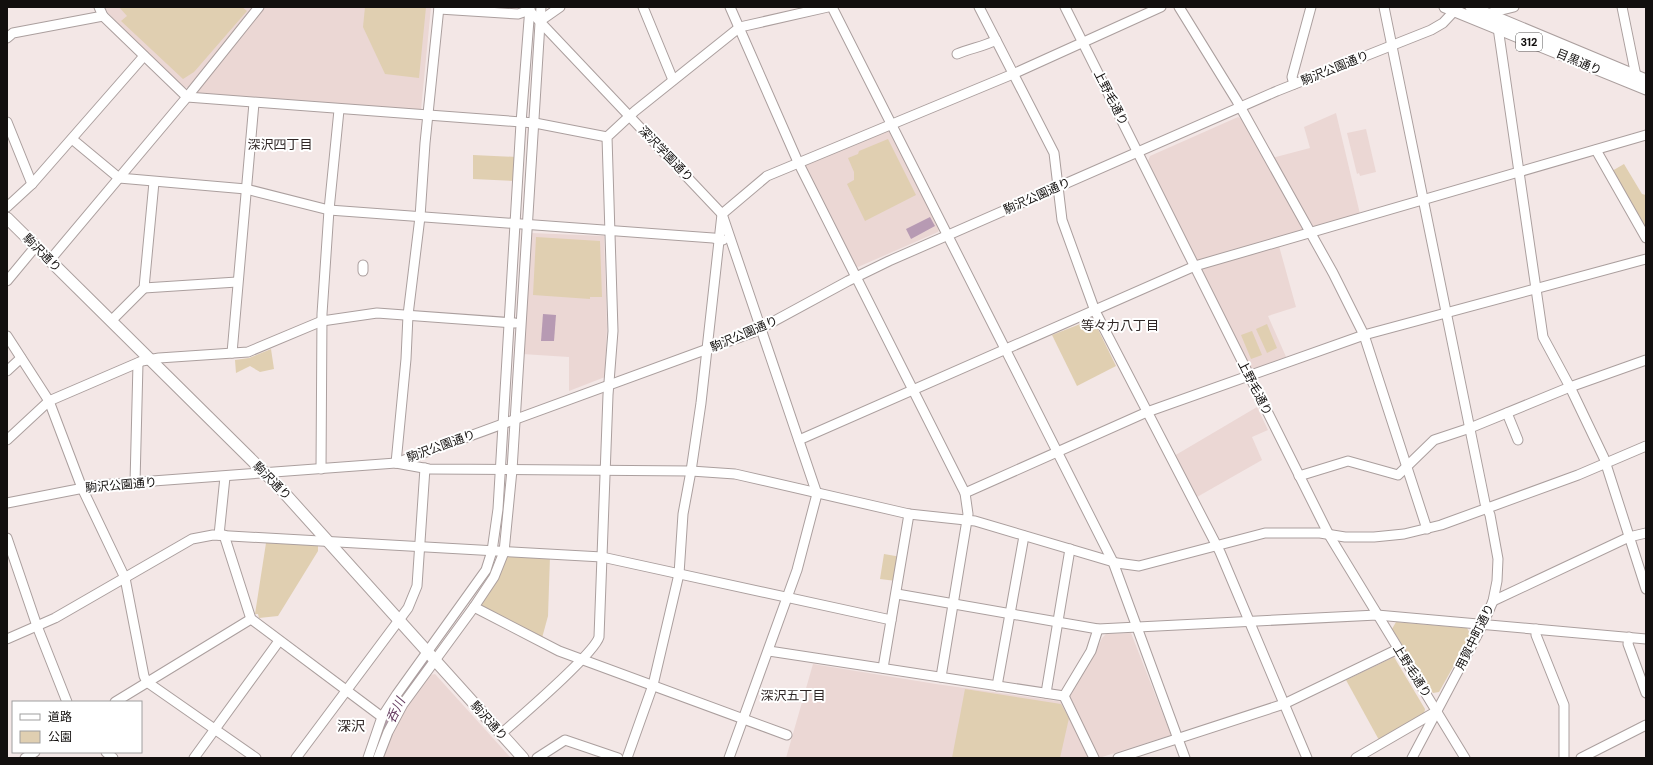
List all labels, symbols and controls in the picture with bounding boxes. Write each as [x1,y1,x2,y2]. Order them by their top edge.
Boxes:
road number: 312 [1516,33,1542,51]
street label: 目黒通り [1554,45,1604,79]
street label: 駒沢公園通り [1299,47,1371,89]
street label: 上野毛通り [1090,68,1132,128]
street label: 深沢学園通り [635,123,697,185]
district label: 深沢四丁目 [247,136,313,153]
street label: 駒沢公園通り [1001,174,1073,218]
street label: 駒沢通り [19,230,65,276]
street label: 駒沢公園通り [708,313,780,355]
district label: 等々力八丁目 [1081,317,1159,334]
street label: 上野毛通り [1234,358,1276,418]
street label: 駒沢公園通り [404,426,478,466]
street label: 駒沢通り [249,458,295,504]
street label: 駒沢公園通り [84,474,158,496]
street label: 用賀中町通り [1452,601,1498,673]
street label: 上野毛通り [1389,641,1435,701]
district label: 深沢五丁目 [760,687,826,704]
water label: 呑川 [382,693,410,726]
street label: 駒沢通り [467,698,511,744]
legend [12,701,142,753]
text: 道路 [48,709,72,725]
district label: 深沢 [337,717,365,735]
text: 公園 [48,729,72,745]

